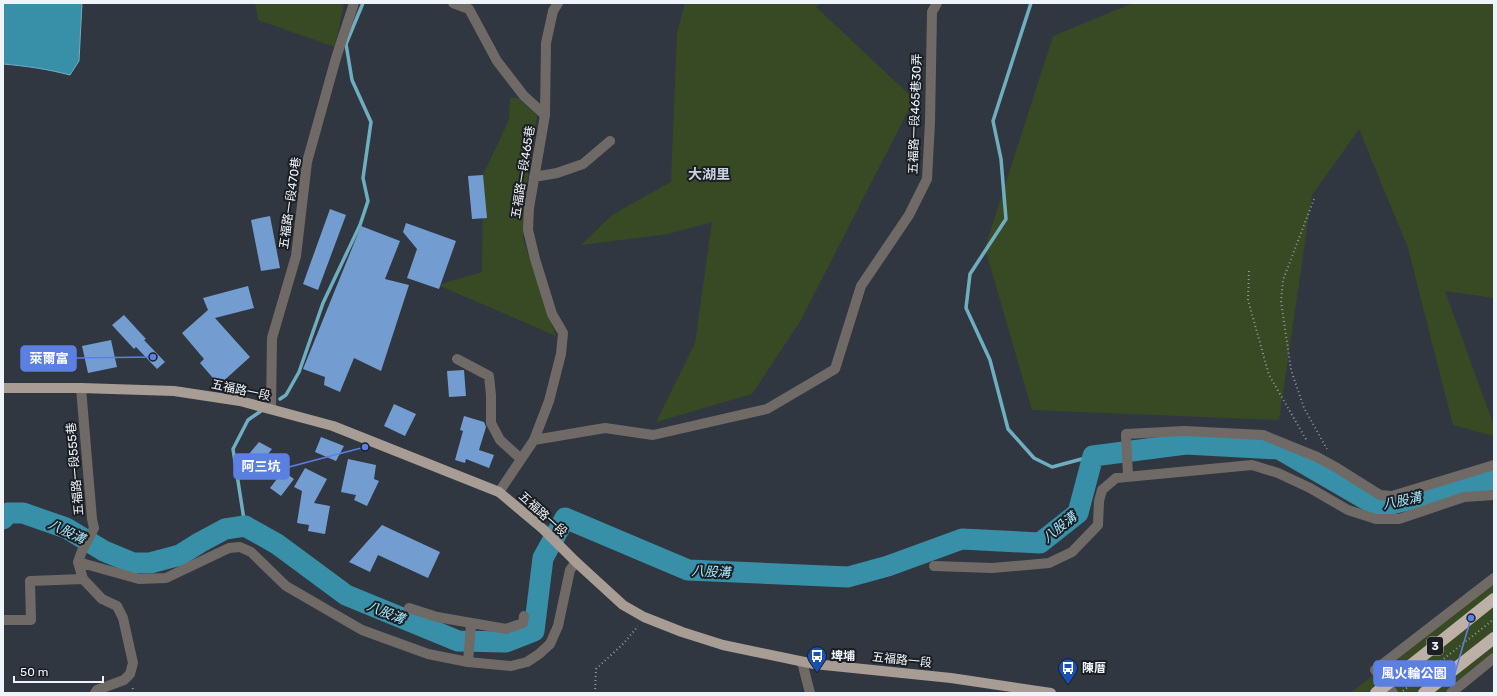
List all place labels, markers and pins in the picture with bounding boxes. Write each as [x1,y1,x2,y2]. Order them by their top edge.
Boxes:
callout: 萊爾富 [21,346,76,371]
callout: 阿三坑 [234,454,289,479]
bus stop icon: 埤埔 [806,645,828,673]
place label: 埤埔 [831,649,855,663]
bus stop icon: 陳厝 [1057,657,1079,685]
place label: 陳厝 [1082,661,1106,675]
callout: 風火輪公園 [1374,661,1455,686]

